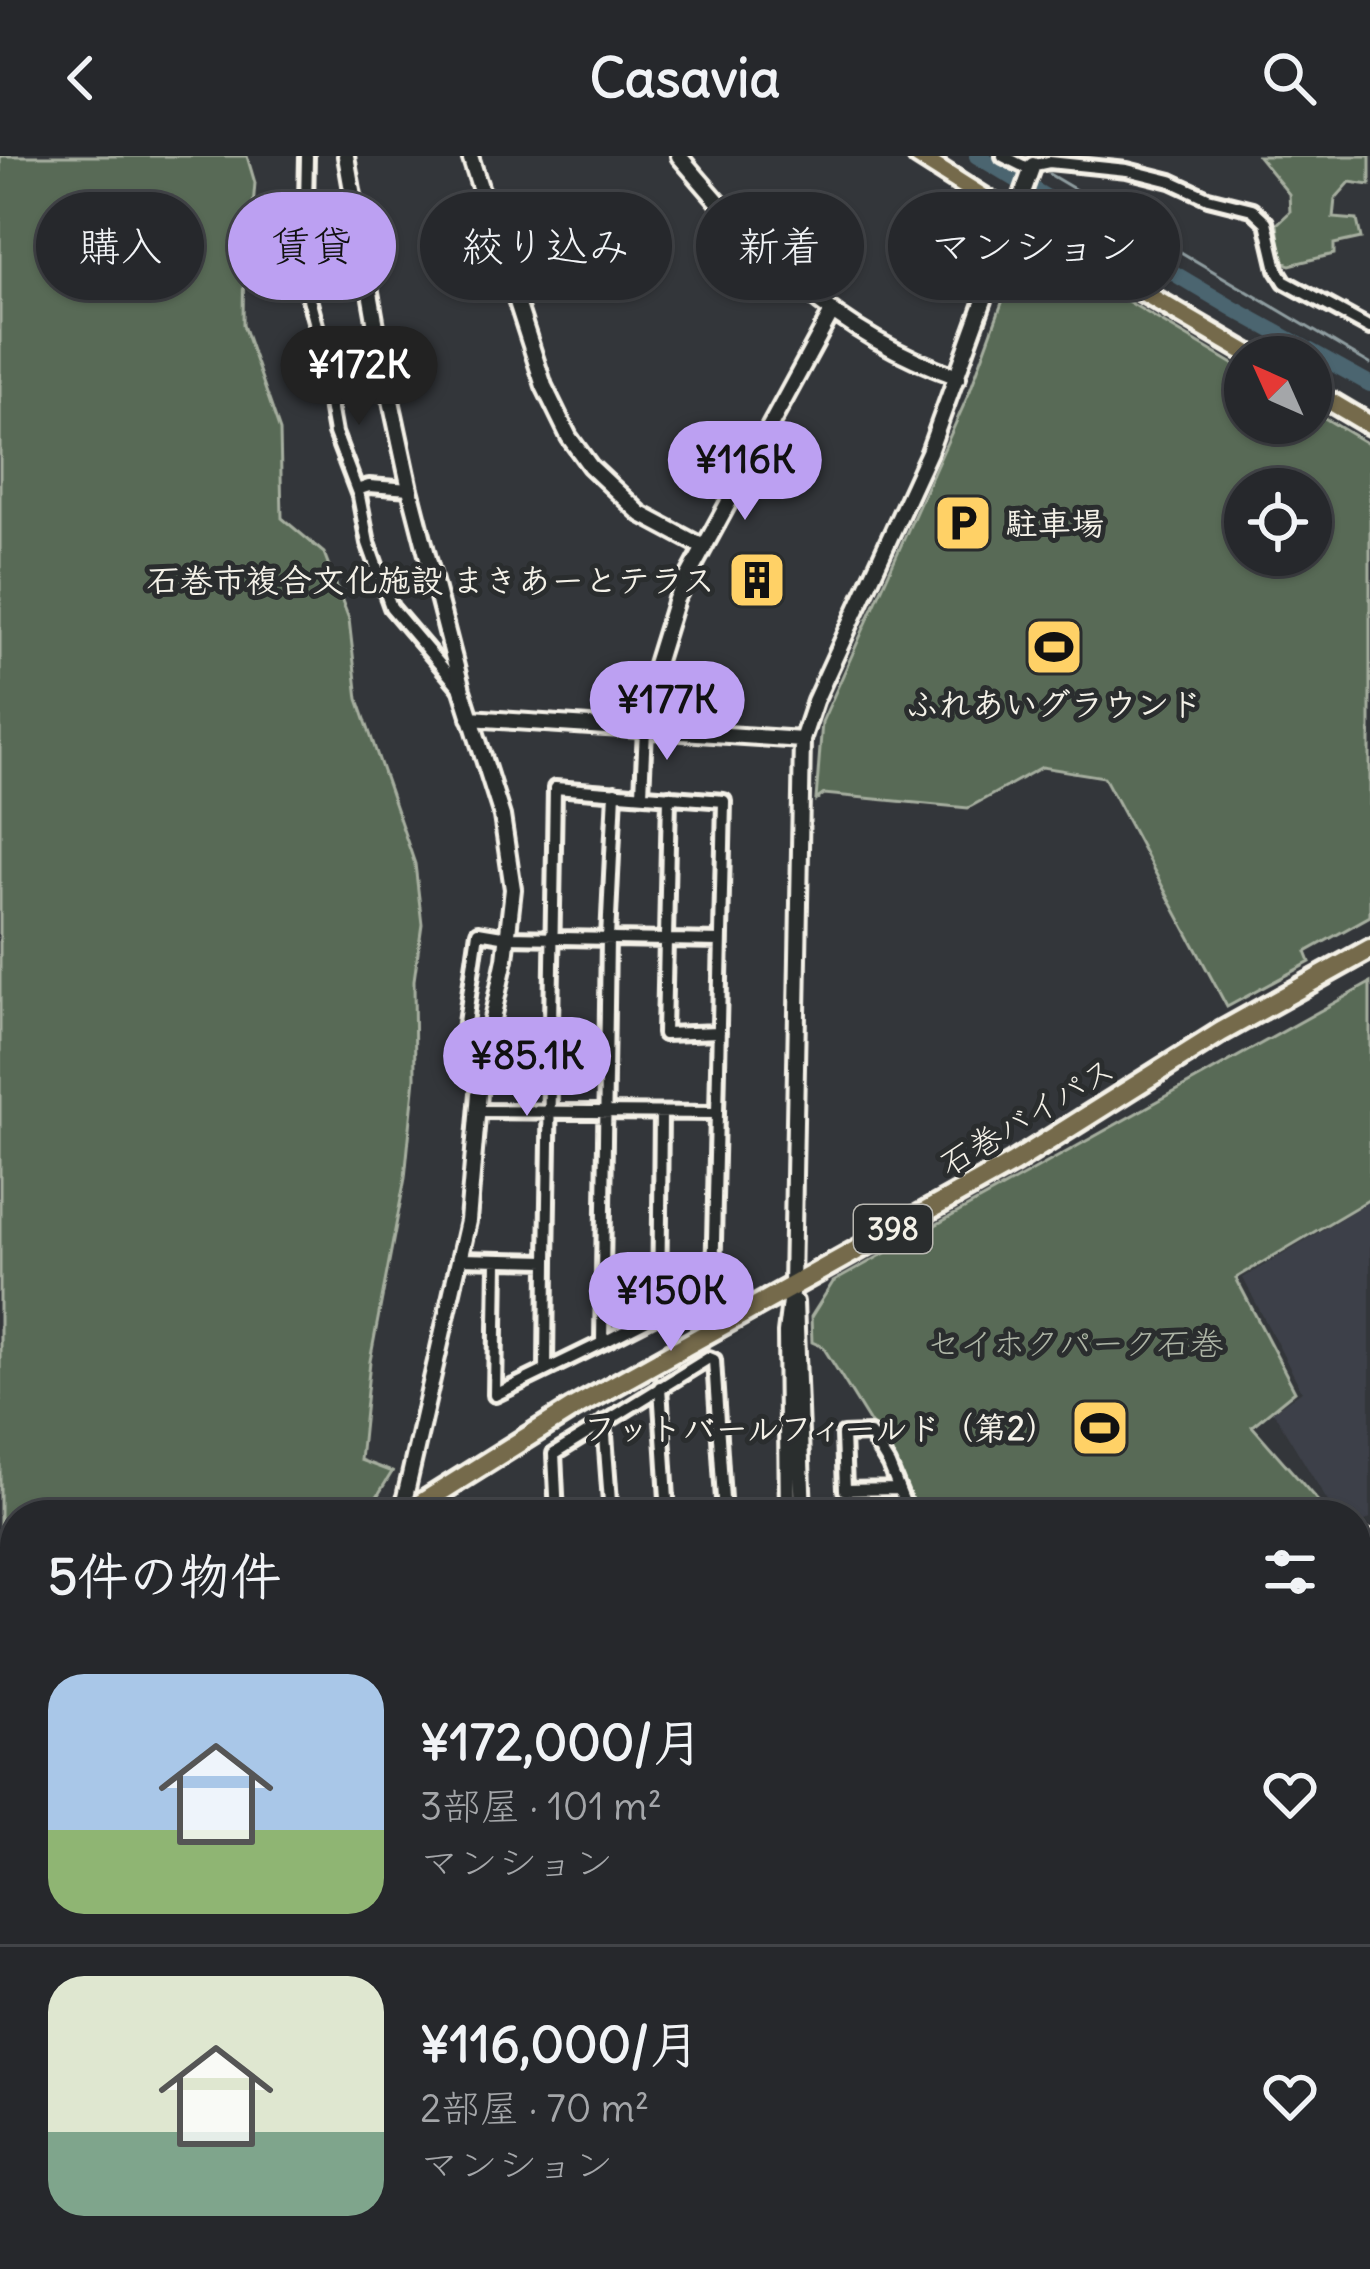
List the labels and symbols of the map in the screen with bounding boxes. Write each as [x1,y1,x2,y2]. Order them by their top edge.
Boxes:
pin: ¥172K [275,326,443,428]
north arrow [1224,336,1332,444]
pin: ¥116K [661,421,829,523]
parking icon: 駐車場 [932,492,994,554]
place label: 駐車場 [1005,502,1104,544]
building icon: 石巻市複合文化施設 まきあーとテラス [726,549,788,611]
place label: 石巻市複合文化施設 まきあーとテラス [147,559,715,601]
sports icon: ふれあいグラウンド [1023,616,1085,678]
pin: ¥177K [583,661,751,763]
place label: ふれあいグラウンド [906,683,1203,725]
pin: ¥85.1K [429,1017,625,1119]
street label: 石巻バイパス [932,1047,1122,1185]
road number: 398 [854,1205,932,1253]
pin: ¥150K [587,1252,755,1354]
park label: セイホクパーク石巻 [927,1322,1223,1364]
sports icon: フットバールフィールド（第2） [1069,1397,1131,1459]
place label: フットバールフィールド（第2） [583,1407,1058,1449]

